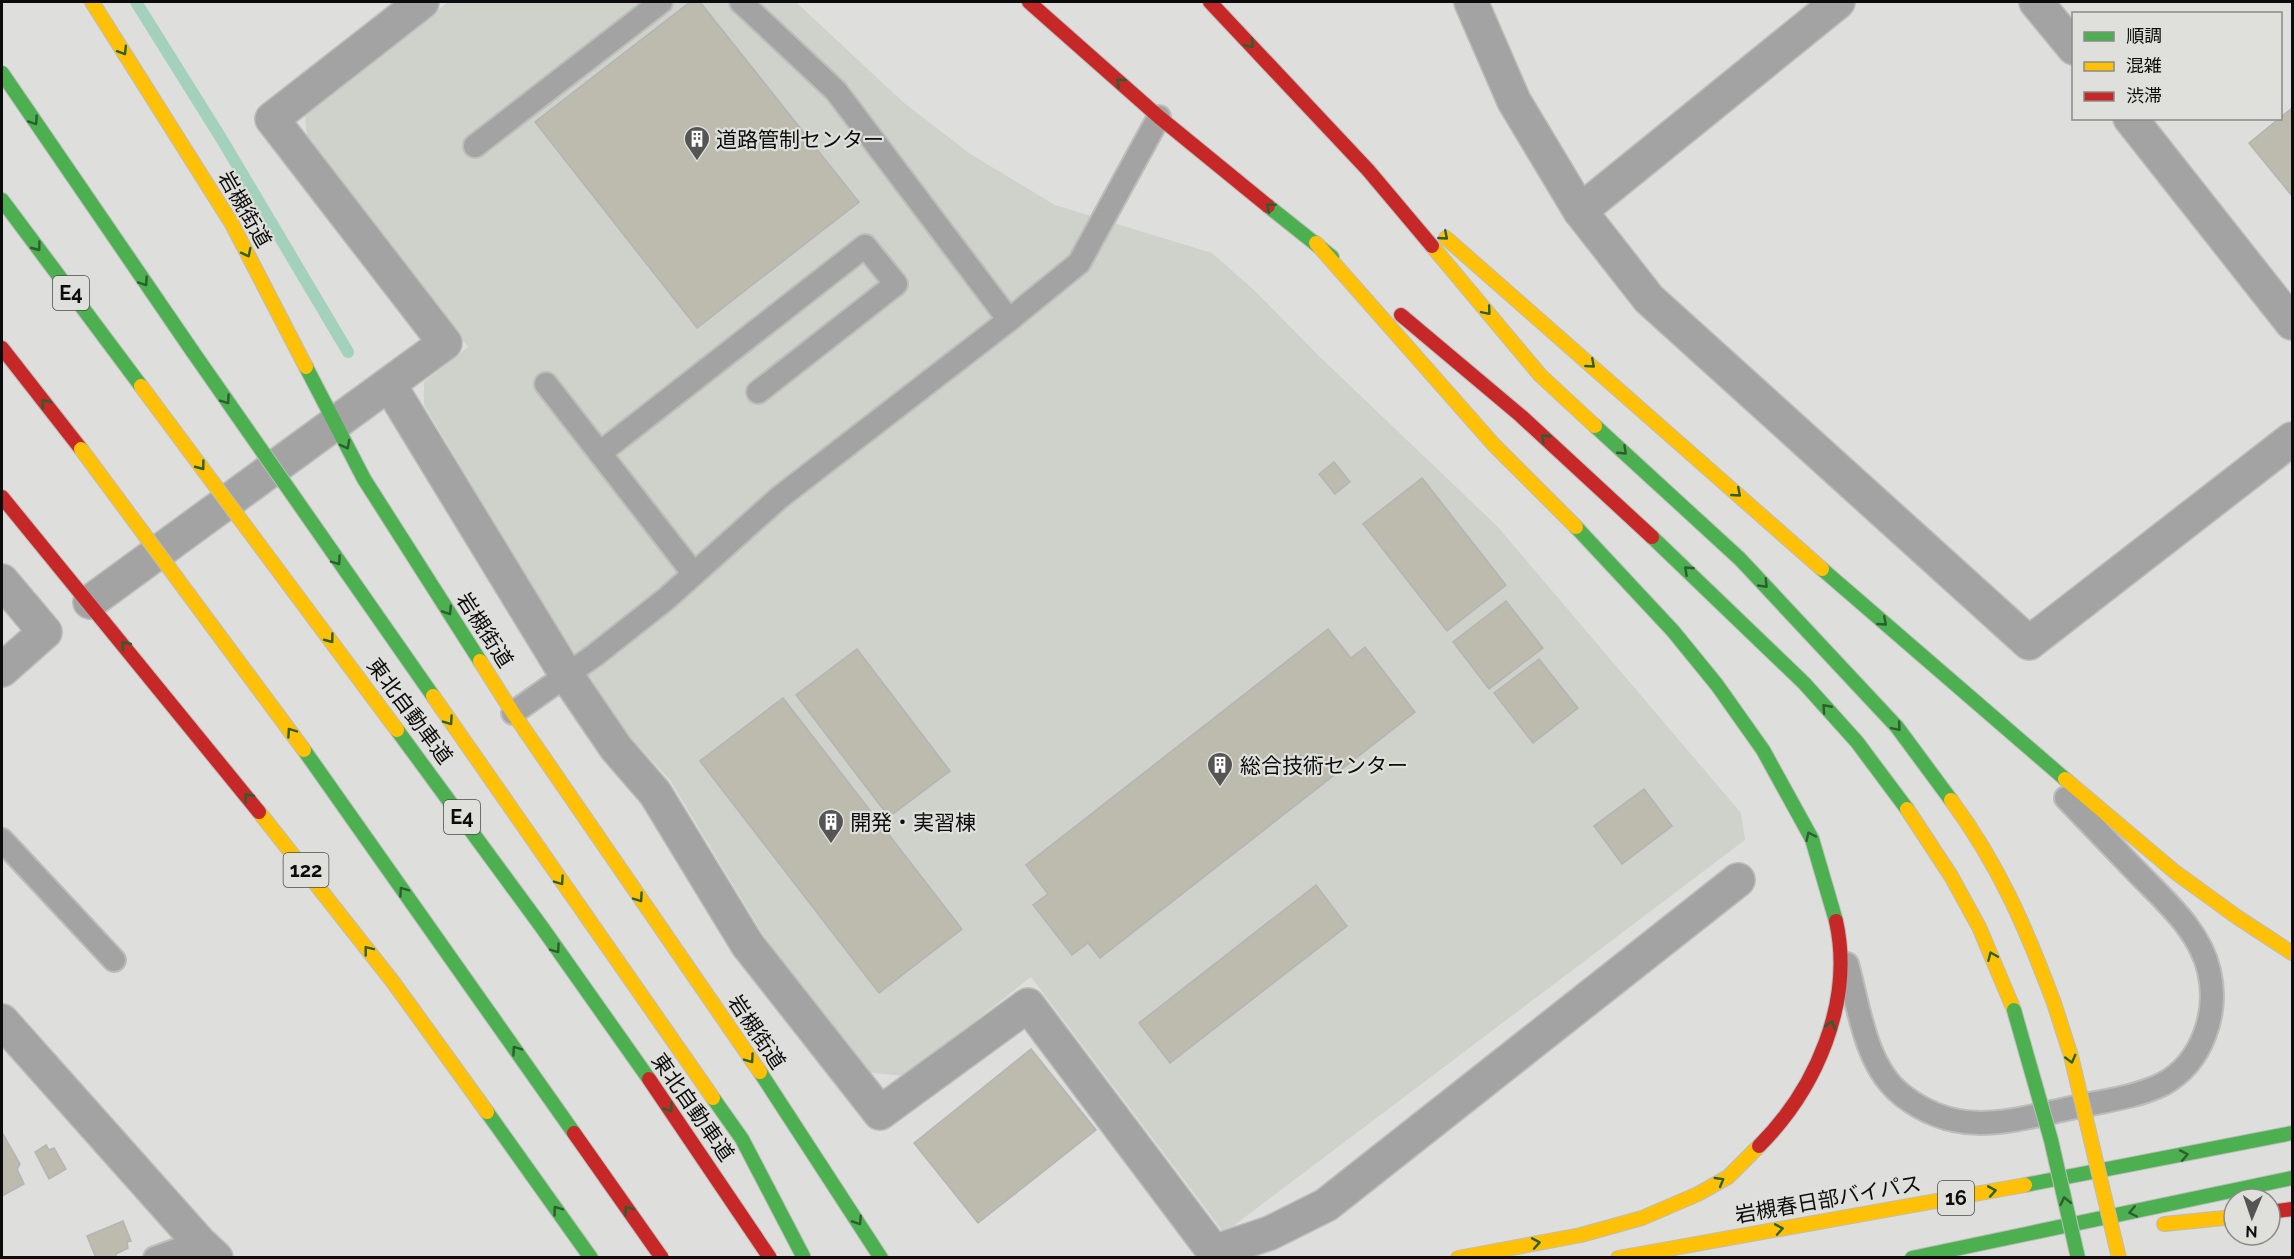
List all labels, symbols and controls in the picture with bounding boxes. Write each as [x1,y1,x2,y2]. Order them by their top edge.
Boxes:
legend [2072,12,2282,120]
text: 順調 [2126,25,2162,46]
one-way arrow [1243,38,1254,48]
one-way arrow [116,45,128,55]
text: 混雑 [2126,55,2162,76]
one-way arrow [1116,78,1127,89]
text: 渋滞 [2126,85,2162,106]
one-way arrow [27,115,39,125]
building icon: 道路管制センター [682,124,712,162]
place label: 道路管制センター [716,127,884,152]
street label: 岩槻街道 [213,166,277,252]
one-way arrow [1266,203,1277,214]
one-way arrow [1437,229,1448,240]
one-way arrow [29,240,40,251]
one-way arrow [240,247,251,257]
road number: E4 [53,276,89,310]
one-way arrow [137,276,149,286]
one-way arrow [1480,304,1491,315]
one-way arrow [1584,357,1595,368]
one-way arrow [219,394,230,405]
one-way arrow [41,399,52,410]
one-way arrow [1541,434,1551,445]
one-way arrow [339,439,350,449]
one-way arrow [1616,444,1626,455]
one-way arrow [193,460,204,471]
one-way arrow [1730,486,1741,497]
one-way arrow [330,554,341,565]
one-way arrow [1684,567,1695,578]
one-way arrow [1757,577,1768,588]
street label: 岩槻街道 [452,588,518,672]
one-way arrow [441,605,453,615]
one-way arrow [1876,615,1887,626]
one-way arrow [323,632,334,643]
one-way arrow [121,641,132,652]
street label: 東北自動車道 [362,653,458,769]
one-way arrow [1822,704,1833,714]
one-way arrow [442,714,453,725]
one-way arrow [1889,721,1900,732]
one-way arrow [287,727,298,738]
building icon: 総合技術センター [1205,750,1235,788]
place label: 総合技術センター [1240,753,1408,778]
one-way arrow [244,793,255,804]
road number: E4 [444,800,480,834]
building icon: 開発・実習棟 [816,807,846,845]
place label: 開発・実習棟 [850,810,976,835]
one-way arrow [1805,832,1817,843]
road number: 122 [284,853,328,887]
one-way arrow [553,874,564,885]
one-way arrow [399,887,410,898]
one-way arrow [632,891,643,902]
one-way arrow [549,943,560,954]
one-way arrow [365,946,376,957]
one-way arrow [1987,951,1999,962]
street label: 岩槻街道 [723,990,791,1074]
one-way arrow [1823,1020,1836,1031]
one-way arrow [512,1046,523,1057]
street label: 東北自動車道 [647,1048,739,1166]
one-way arrow [743,1052,754,1063]
one-way arrow [2064,1053,2076,1063]
one-way arrow [662,1102,673,1113]
one-way arrow [2178,1149,2188,1162]
street label: 岩槻春日部バイパス [1733,1170,1923,1228]
one-way arrow [1714,1177,1724,1189]
road number: 16 [1938,1181,1974,1215]
one-way arrow [1987,1185,1997,1198]
north arrow [2222,1187,2282,1247]
one-way arrow [2059,1196,2072,1206]
one-way arrow [624,1205,635,1216]
one-way arrow [2128,1205,2138,1218]
one-way arrow [553,1206,564,1217]
one-way arrow [850,1215,861,1226]
text: N [2245,1222,2258,1241]
one-way arrow [1774,1223,1784,1236]
one-way arrow [1531,1237,1541,1250]

